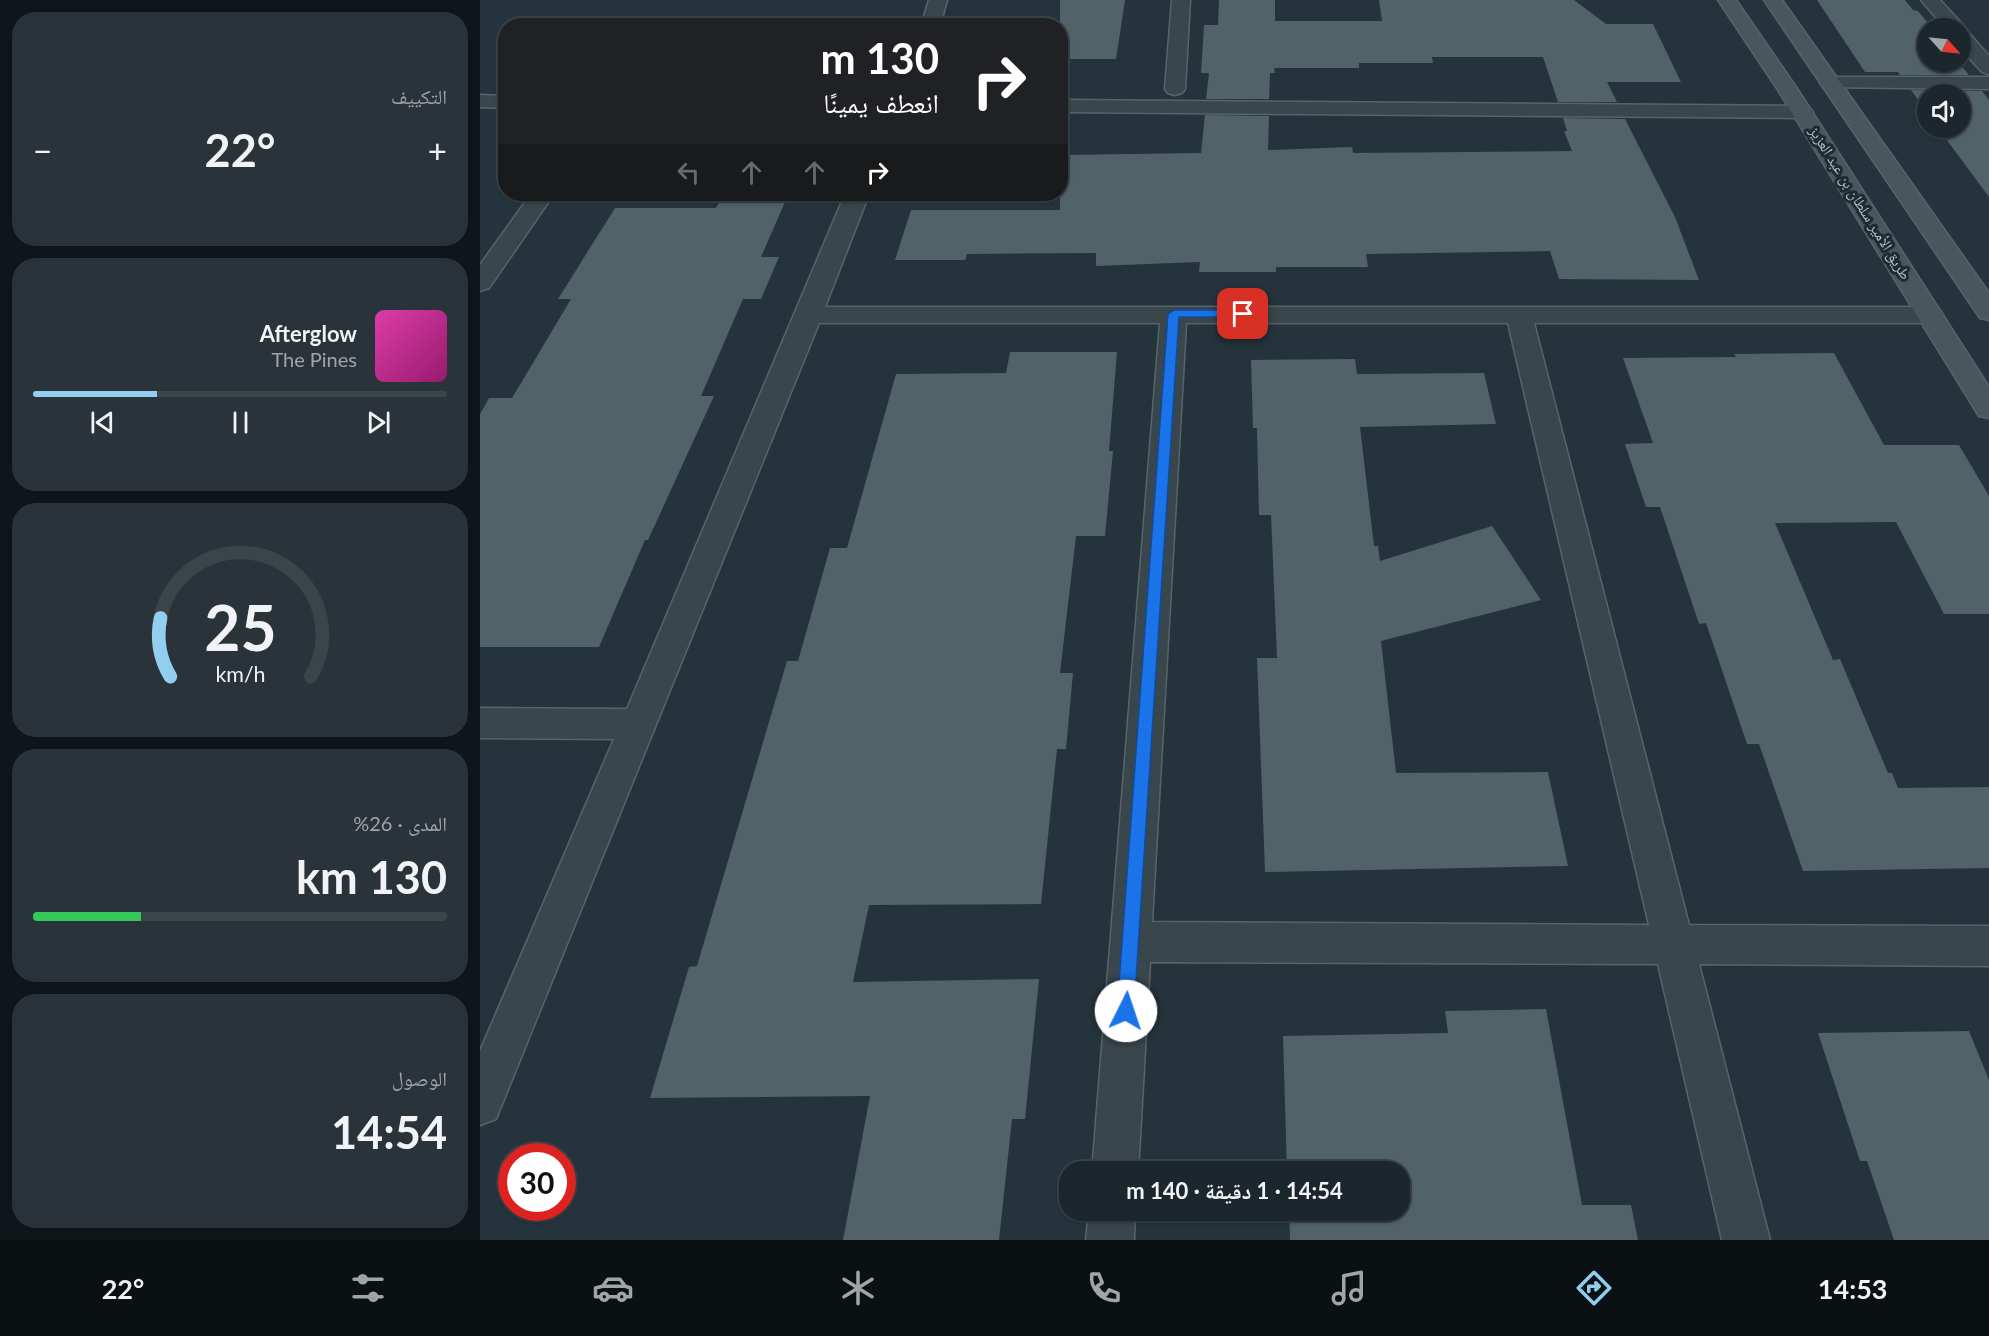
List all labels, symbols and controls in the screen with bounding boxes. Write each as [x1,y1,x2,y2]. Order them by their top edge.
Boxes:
north arrow [1917,18,1971,72]
map controls [1917,18,1971,138]
text: 130 m [821,33,939,83]
icon: right [960,42,1038,120]
text: التكييف [391,84,447,108]
button: sound [1917,84,1971,138]
text: انعطف يمينًا [823,86,939,119]
street label: طريق الأمير سلطان بن عبد العزيز [1804,122,1916,284]
text: 22° [205,123,275,177]
text: − [33,130,52,170]
text: + [428,130,447,170]
icon: left [672,156,705,189]
icon: ahead [735,156,768,189]
icon: ahead [798,156,831,189]
icon: right [861,156,894,189]
pin [1217,288,1268,339]
icon: arrive [1226,297,1259,330]
text: Afterglow [260,320,357,347]
text: The Pines [271,347,357,371]
icon: previous [86,406,119,439]
icon: pause [224,406,257,439]
icon: next [362,406,395,439]
text: 25 [204,589,276,664]
text: km/h [215,661,265,687]
text: المدى · 26% [353,811,447,835]
text: 130 km [296,850,447,904]
position arrow [1094,979,1158,1043]
text: الوصول [392,1066,447,1090]
text: 14:54 [331,1105,447,1159]
speed limit sign: 30 [498,1143,576,1221]
text: 14:54 · 1 دقيقة · 140 m [1126,1177,1343,1204]
icon: filters [347,1267,389,1309]
icon: car [592,1267,634,1309]
icon: climate [837,1267,879,1309]
icon: phone [1083,1267,1125,1309]
icon: music [1328,1267,1370,1309]
icon: directions [1573,1267,1615,1309]
text: 22° [102,1272,144,1305]
text: 14:53 [1818,1272,1887,1305]

